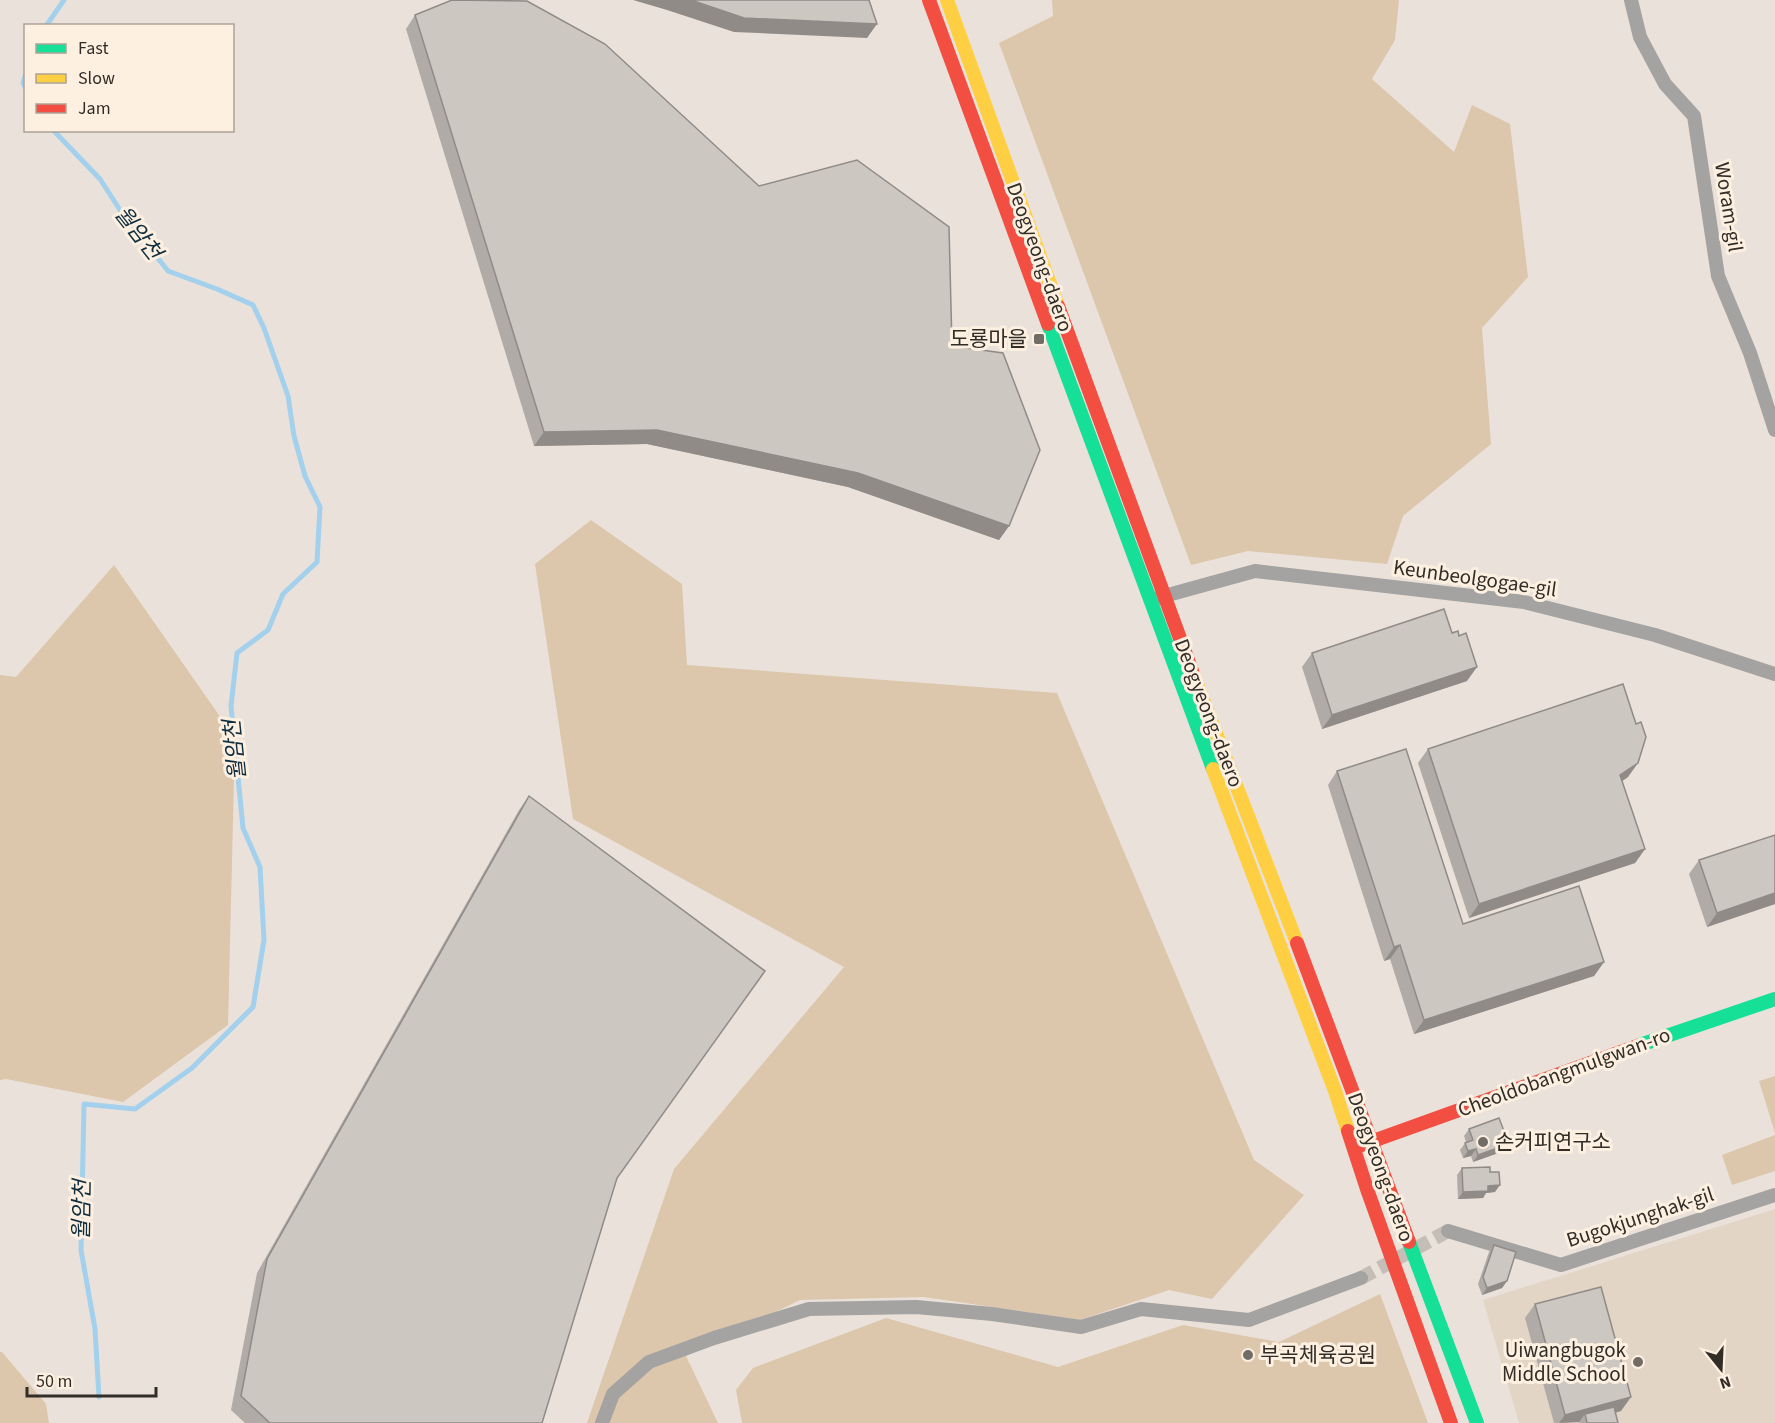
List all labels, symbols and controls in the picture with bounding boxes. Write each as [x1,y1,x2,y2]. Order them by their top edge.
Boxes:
legend [24,24,234,132]
text: Fast [78,36,109,61]
text: Slow [78,66,115,91]
text: Jam [78,96,111,121]
street label: Woram-gil [1707,160,1751,254]
street label: Deogyeong-daero [999,178,1081,336]
water label: 월암천 [107,199,171,269]
place label: 도룡마을 [950,324,1027,354]
marker: 도룡마을 [1032,332,1046,346]
street label: Keunbeolgogae-gil [1391,552,1559,604]
street label: Deogyeong-daero [1167,634,1251,792]
water label: 월암천 [216,715,254,782]
street label: Cheoldobangmulgwan-ro [1454,1020,1674,1124]
street label: Deogyeong-daero [1340,1088,1422,1246]
place label: 손커피연구소 [1495,1127,1611,1157]
marker: 손커피연구소 [1476,1135,1490,1149]
water label: 월암천 [65,1177,99,1241]
street label: Bugokjunghak-gil [1562,1179,1718,1255]
place label: Uiwangbugok Middle School [1502,1335,1627,1389]
north arrow [1691,1339,1751,1399]
place label: 부곡체육공원 [1260,1340,1376,1370]
marker: 부곡체육공원 [1241,1348,1255,1362]
marker: Uiwangbugok Middle School [1631,1355,1645,1369]
scale bar [27,1360,156,1398]
text: 50 m [36,1369,72,1394]
text: N [1717,1370,1734,1394]

